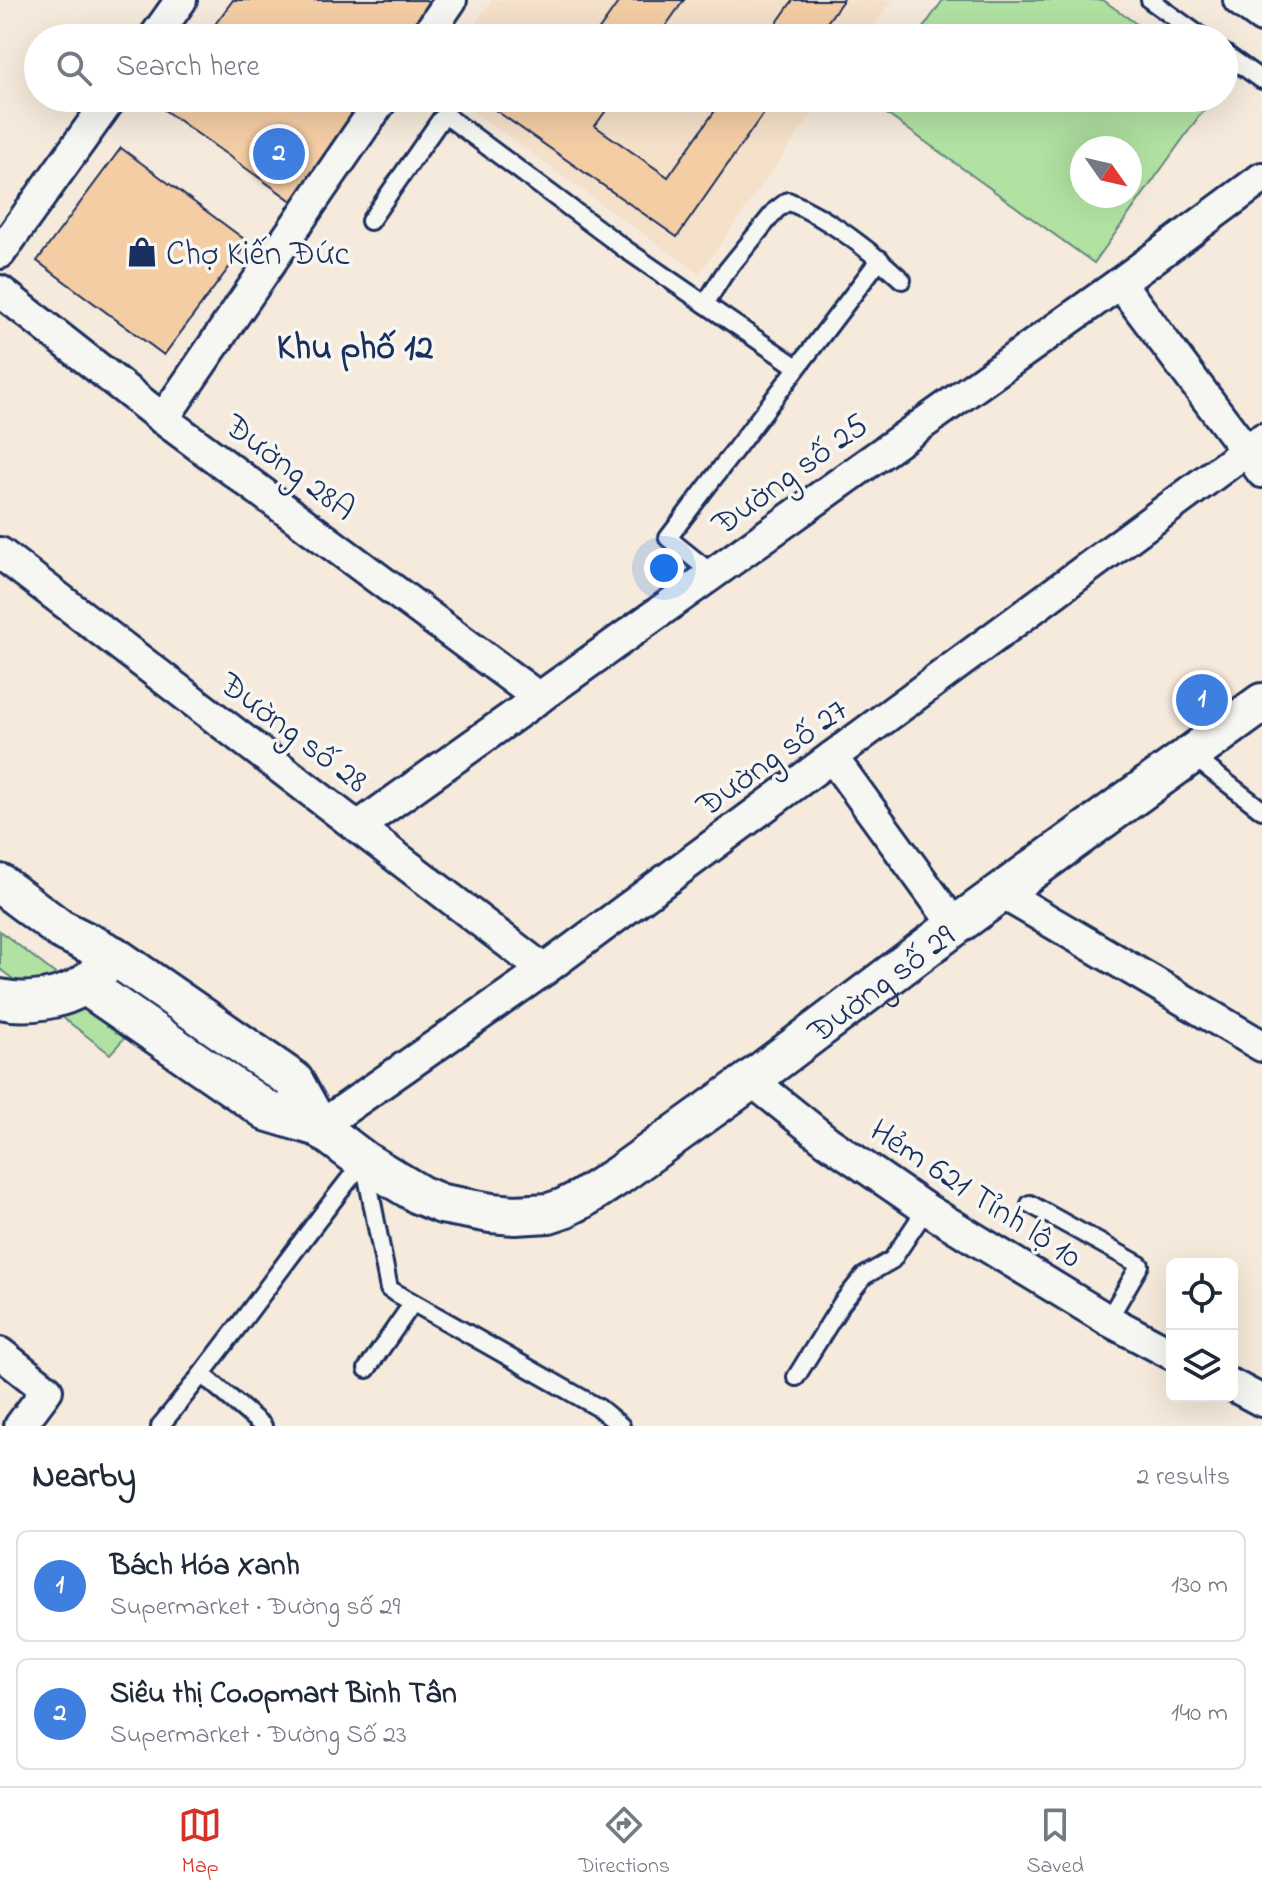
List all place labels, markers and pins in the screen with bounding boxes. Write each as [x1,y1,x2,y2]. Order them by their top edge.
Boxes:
pin: 2 [253,124,305,184]
place label: Chợ Kiến Đức [166,231,350,281]
shop icon: Chợ Kiến Đức [125,235,159,269]
pin: 1 [1176,670,1228,730]

